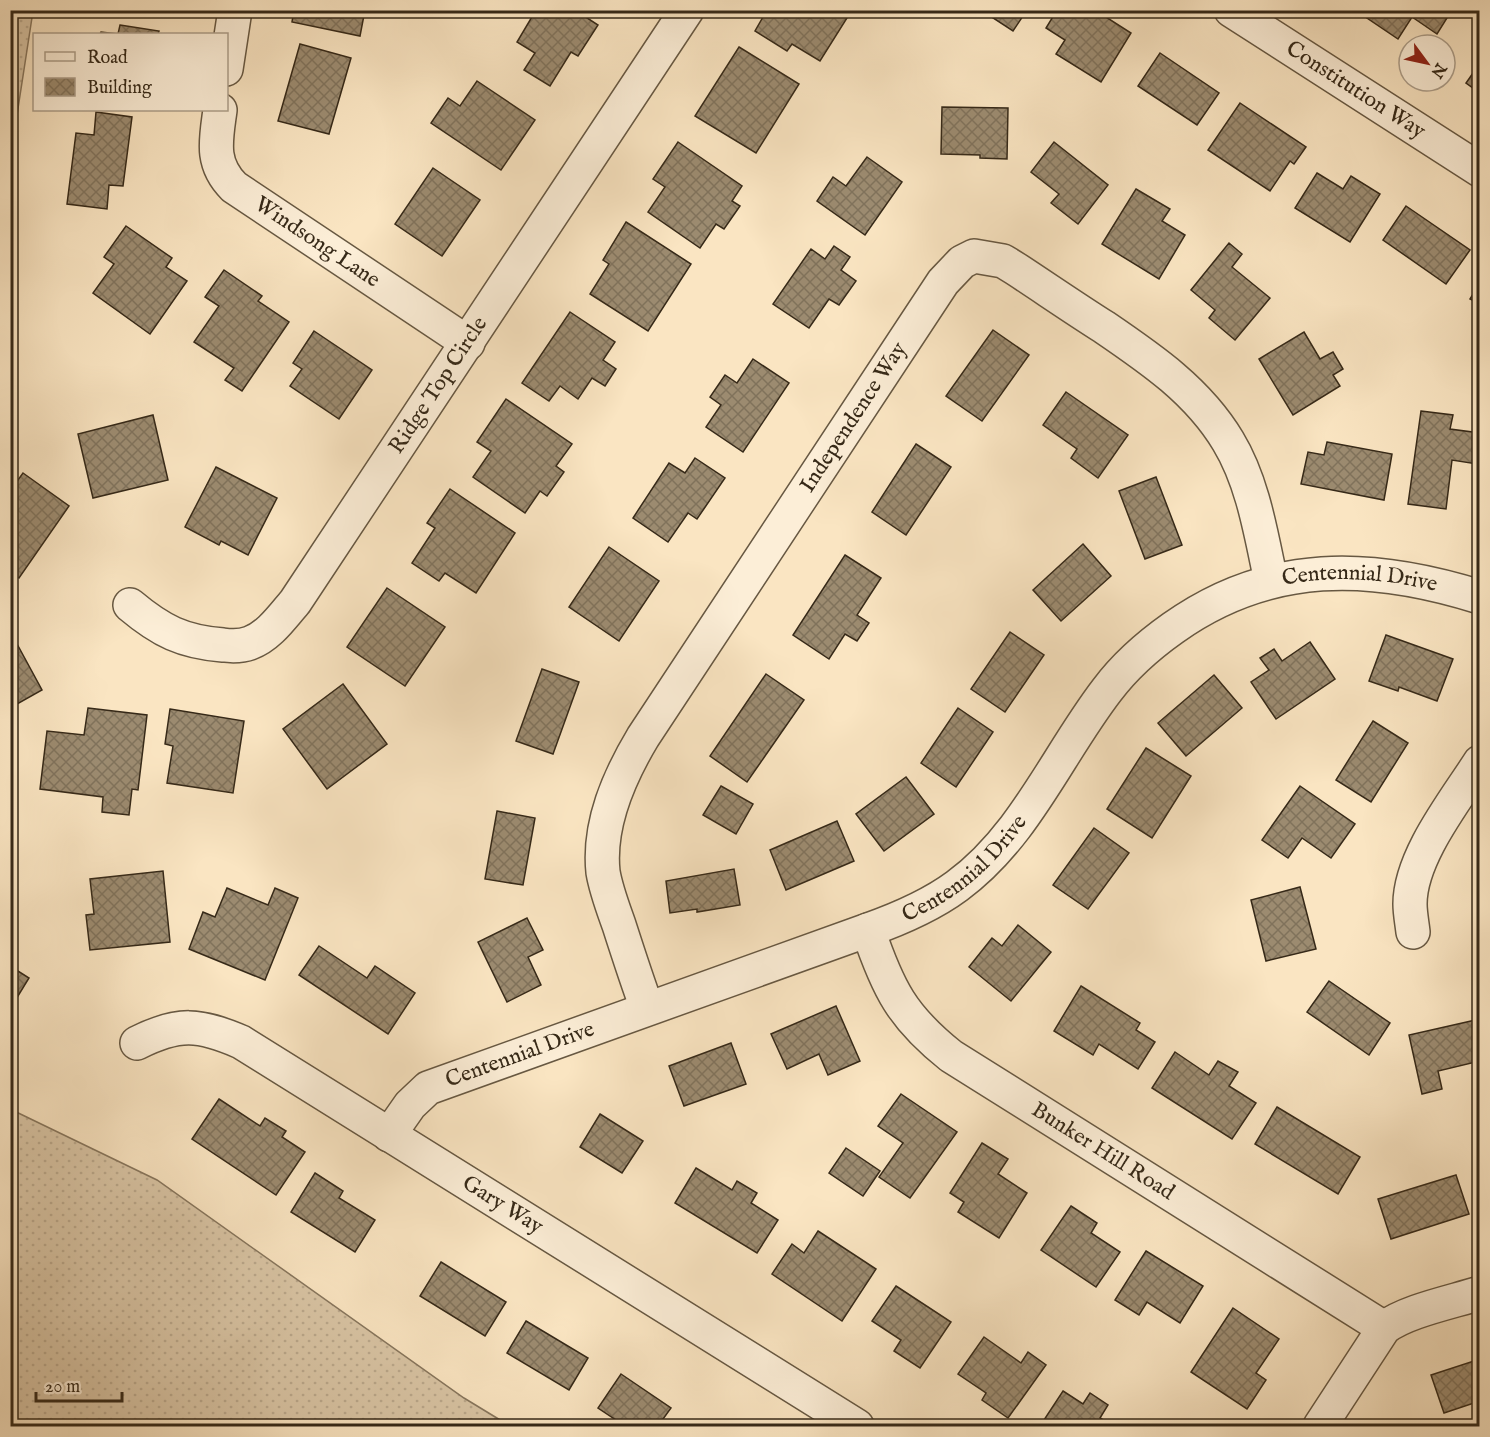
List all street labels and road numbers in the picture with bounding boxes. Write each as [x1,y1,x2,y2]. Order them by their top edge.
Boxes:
street label: Constitution Way [1280,35,1431,145]
street label: Windsong Lane [249,190,385,294]
street label: Ridge Top Circle [383,311,494,459]
street label: Independence Way [794,337,913,498]
street label: Centennial Drive [1280,559,1440,599]
street label: Centennial Drive [898,810,1033,929]
street label: Centennial Drive [442,1015,598,1095]
street label: Bunker Hill Road [1026,1096,1180,1207]
street label: Gary Way [457,1169,548,1241]

